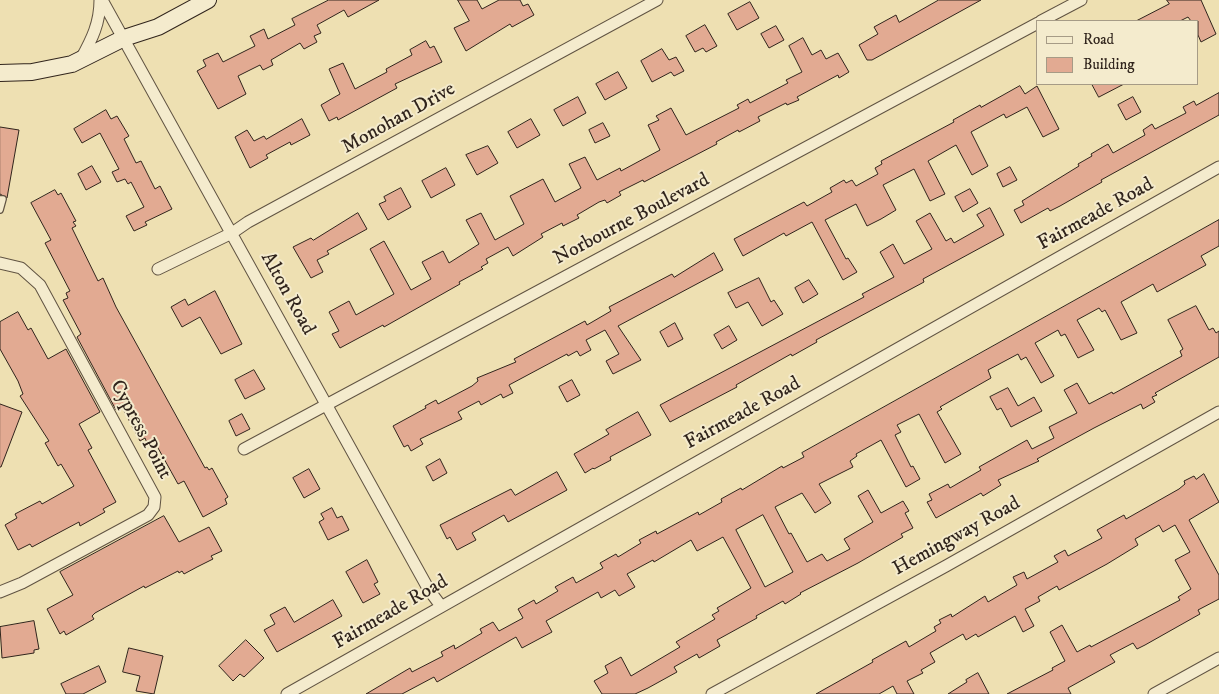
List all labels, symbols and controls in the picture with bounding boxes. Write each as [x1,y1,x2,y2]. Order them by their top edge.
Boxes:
legend [1036,20,1199,85]
text: Road [1083,30,1114,49]
text: Building [1083,55,1135,74]
street label: Monohan Drive [338,78,460,160]
street label: Norbourne Boulevard [550,169,714,271]
street label: Fairmeade Road [1034,173,1158,257]
street label: Alton Road [254,248,320,340]
street label: Fairmeade Road [681,372,805,456]
street label: Cypress Point [104,376,176,484]
street label: Hemingway Road [889,492,1025,582]
street label: Fairmeade Road [329,570,453,656]

